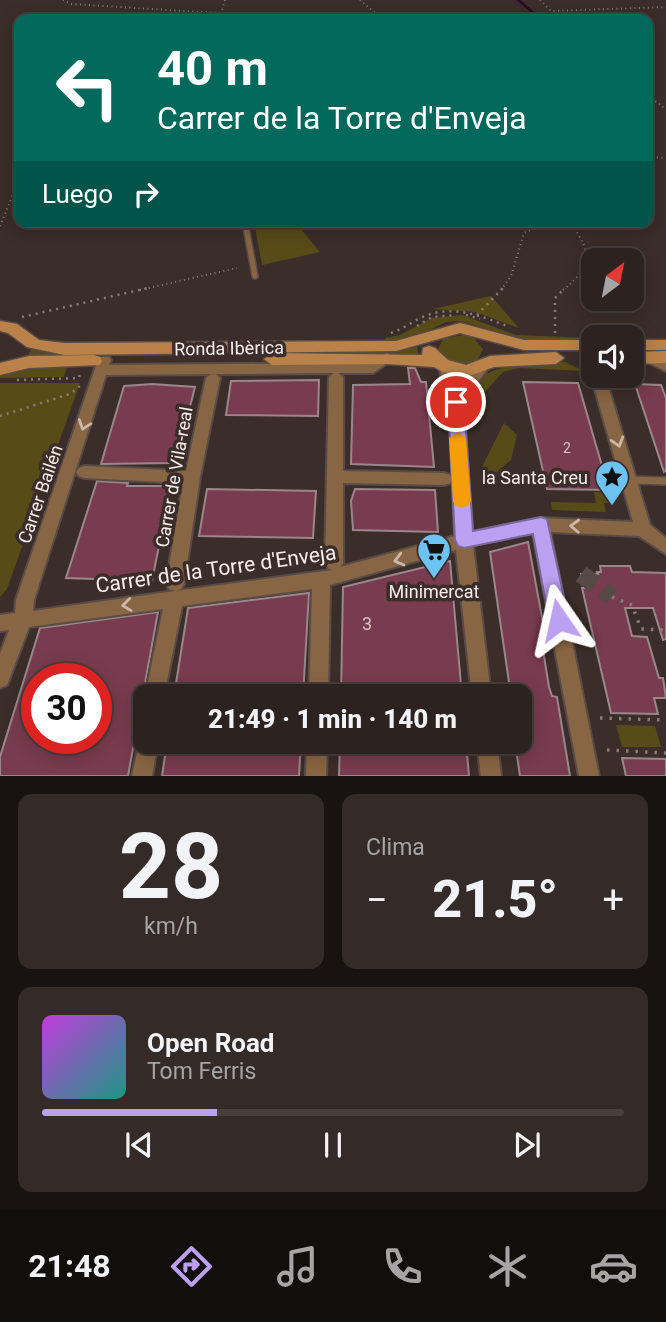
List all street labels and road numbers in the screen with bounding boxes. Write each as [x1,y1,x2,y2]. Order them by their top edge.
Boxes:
street label: Ronda Ibèrica [174,337,284,359]
street label: Carrer de Vila-real [151,405,197,549]
street label: Carrer Bailén [13,442,67,546]
street label: Carrer de la Torre d'Enveja [94,540,338,598]

